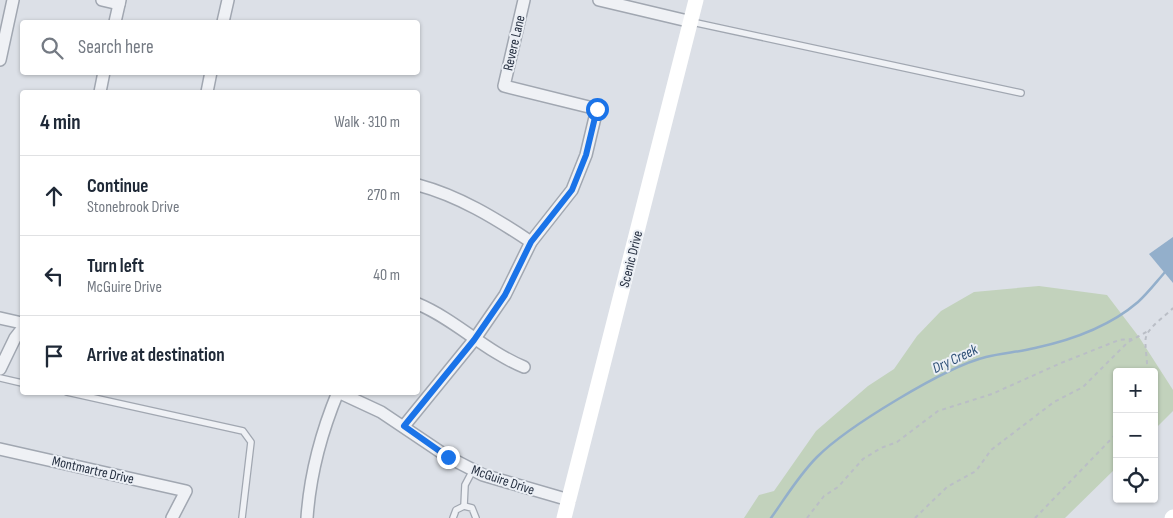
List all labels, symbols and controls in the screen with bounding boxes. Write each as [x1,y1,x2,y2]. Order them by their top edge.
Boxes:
street label: Revere Lane [499,14,529,72]
search box [20,20,420,75]
icon: search [38,34,66,62]
text: Search here [78,36,154,59]
route start [586,98,609,121]
text: 4 min [40,110,81,135]
text: Walk · 310 m [334,113,400,132]
text: Continue [87,175,148,198]
icon: ahead [40,182,68,210]
text: 270 m [367,186,400,205]
text: Stonebrook Drive [87,198,179,217]
street label: Scenic Drive [616,229,646,289]
text: Turn left [87,255,144,278]
icon: left [40,262,68,290]
text: 40 m [373,266,400,285]
text: McGuire Drive [87,278,162,297]
water label: Dry Creek [929,340,981,378]
icon: arrive [40,342,68,370]
text: Arrive at destination [87,344,225,367]
map controls [1113,368,1158,503]
button: + [1113,368,1158,413]
button: − [1113,413,1158,458]
route end [437,446,460,469]
street label: Montmartre Drive [50,452,136,488]
button: locate [1113,458,1158,503]
street label: McGuire Drive [469,461,537,499]

